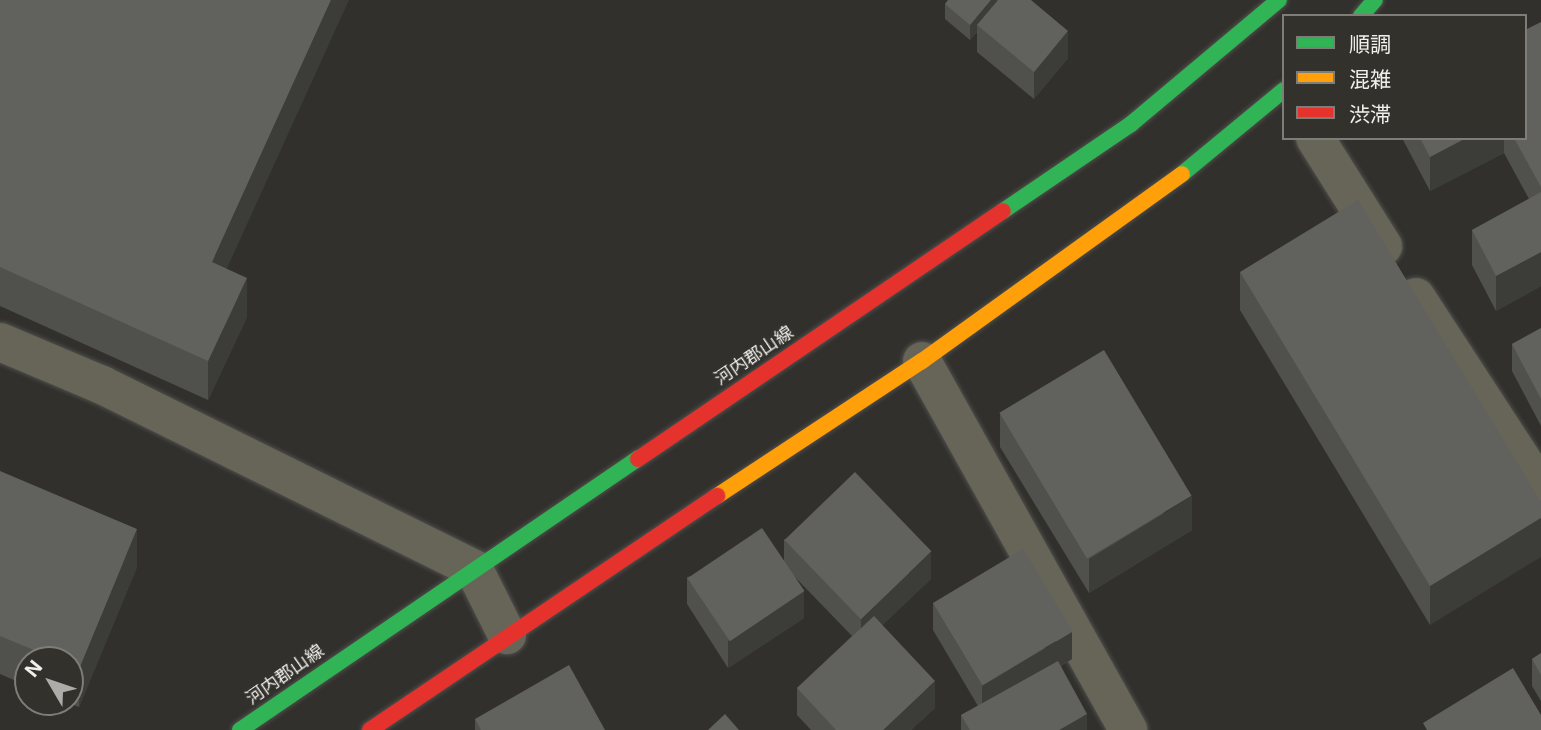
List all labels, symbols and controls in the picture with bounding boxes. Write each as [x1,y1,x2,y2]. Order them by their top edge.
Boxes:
legend [1282,14,1527,140]
text: 順調 [1349,32,1391,57]
text: 混雑 [1349,67,1391,92]
text: 渋滞 [1349,102,1391,127]
street label: 河内郡山線 [711,322,797,390]
street label: 河内郡山線 [242,640,328,710]
north arrow [14,646,84,716]
text: N [20,656,47,682]

